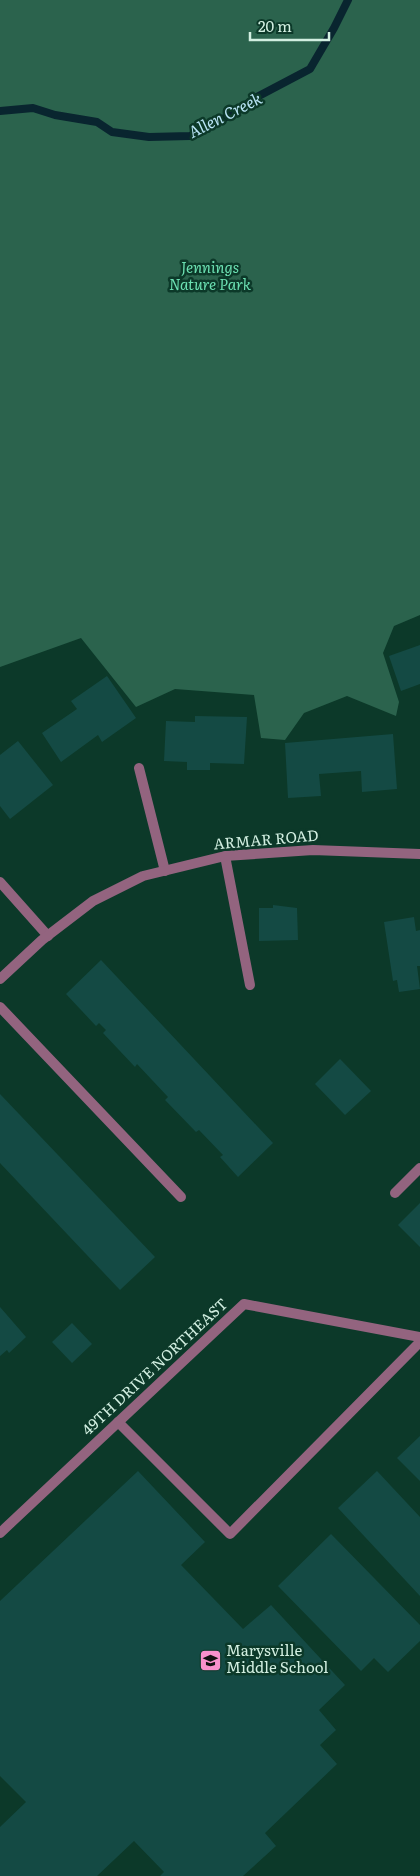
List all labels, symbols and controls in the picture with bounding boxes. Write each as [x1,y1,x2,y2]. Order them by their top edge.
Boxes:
scale bar [250,10,329,42]
text: 20 m [258,14,292,37]
water label: Allen Creek [183,85,266,143]
park label: Jennings Nature Park [169,255,252,295]
street label: ARMAR ROAD [212,822,319,855]
street label: 49TH DRIVE NORTHEAST [76,1292,232,1440]
place label: Marysville Middle School [226,1638,328,1678]
school or university icon: Marysville Middle School [198,1648,222,1672]

